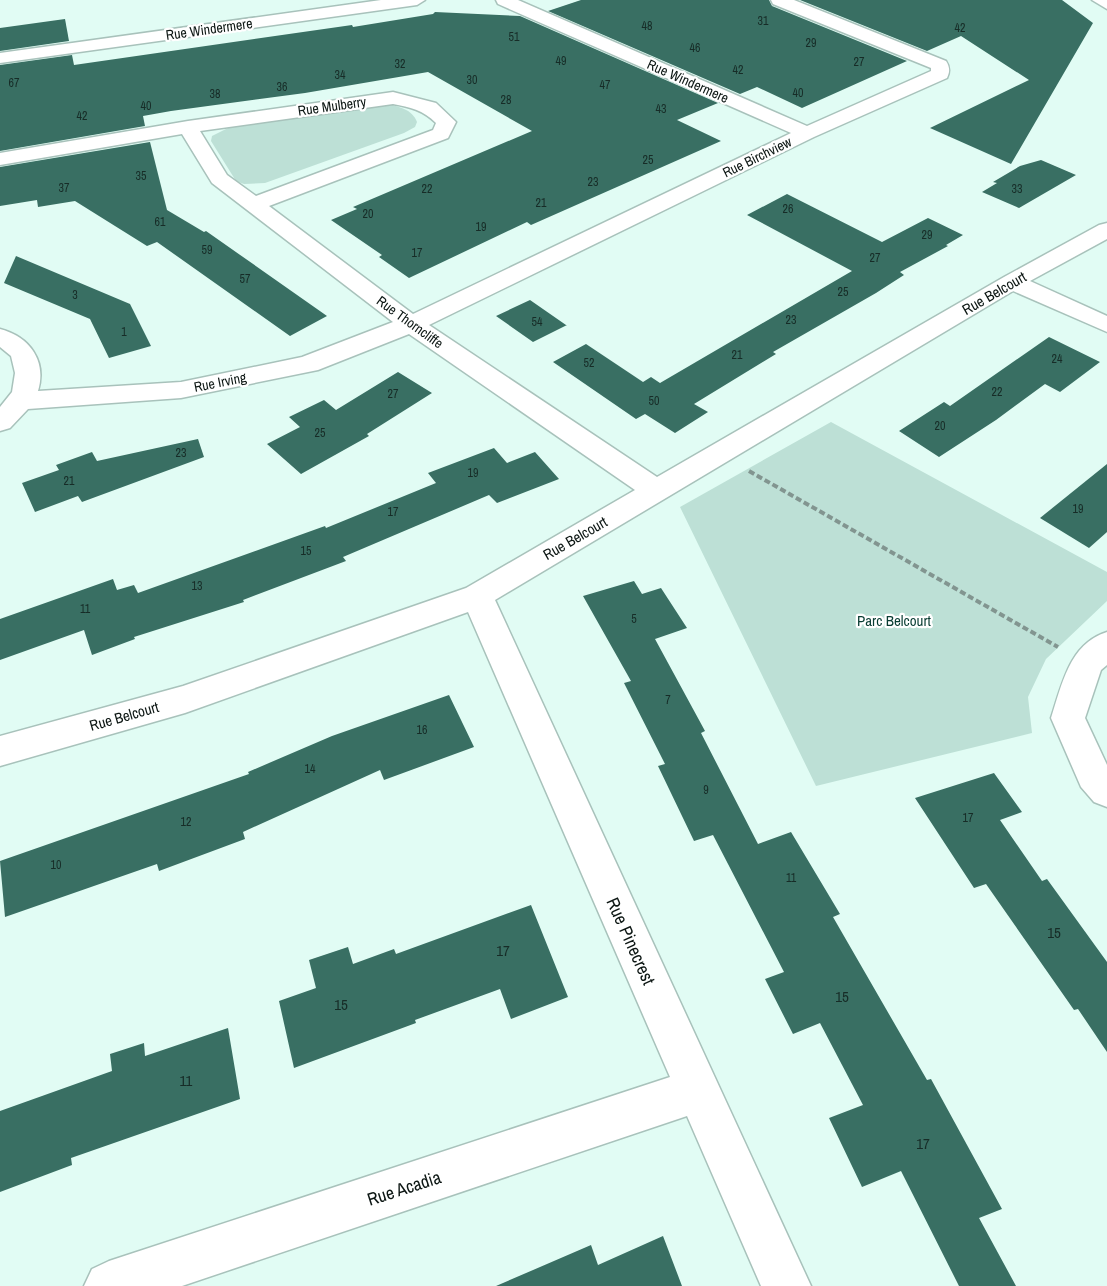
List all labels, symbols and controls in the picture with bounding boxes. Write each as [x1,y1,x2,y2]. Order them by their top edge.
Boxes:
house number: 31 [758,13,769,29]
street label: Rue Windermere [164,14,254,44]
house number: 48 [642,18,652,34]
house number: 42 [955,20,965,36]
house number: 51 [509,29,520,45]
house number: 29 [806,35,816,51]
house number: 46 [690,40,700,56]
house number: 49 [556,53,566,69]
house number: 27 [854,54,865,70]
street label: Rue Windermere [644,55,732,107]
house number: 32 [395,56,405,72]
house number: 42 [733,62,743,78]
house number: 34 [335,67,346,83]
house number: 30 [467,72,477,88]
house number: 67 [9,75,20,91]
house number: 47 [600,77,611,93]
house number: 36 [277,79,287,95]
house number: 40 [793,85,803,101]
house number: 38 [210,86,220,102]
street label: Rue Mulberry [297,92,368,120]
house number: 28 [501,92,511,108]
house number: 40 [141,98,151,114]
house number: 43 [656,101,666,117]
house number: 42 [77,108,87,124]
street label: Rue Birchview [720,132,795,181]
house number: 25 [643,152,654,168]
house number: 35 [136,168,147,184]
house number: 23 [588,174,598,190]
house number: 37 [59,180,70,196]
house number: 22 [422,181,432,197]
house number: 33 [1012,181,1022,197]
house number: 21 [536,195,547,211]
house number: 26 [783,201,793,217]
house number: 20 [363,206,373,222]
house number: 61 [155,214,166,230]
house number: 19 [476,219,486,235]
house number: 29 [922,227,932,243]
house number: 59 [202,242,212,258]
house number: 17 [412,245,423,261]
house number: 27 [870,250,881,266]
street label: Rue Belcourt [958,266,1031,320]
house number: 57 [240,271,251,287]
house number: 25 [838,284,849,300]
house number: 3 [72,287,78,303]
street label: Rue Thorncliffe [373,292,447,352]
house number: 23 [786,312,796,328]
house number: 54 [532,314,543,330]
house number: 1 [121,324,127,340]
house number: 21 [732,347,743,363]
house number: 24 [1052,351,1063,367]
house number: 52 [584,355,594,371]
street label: Rue Irving [192,368,248,396]
house number: 22 [992,384,1002,400]
house number: 27 [388,386,399,402]
house number: 50 [649,393,659,409]
house number: 20 [935,418,945,434]
house number: 25 [315,425,326,441]
house number: 23 [176,445,186,461]
house number: 19 [468,465,478,481]
house number: 21 [64,473,75,489]
house number: 19 [1073,501,1083,517]
house number: 17 [388,504,399,520]
street label: Rue Belcourt [539,511,612,565]
house number: 15 [301,543,312,559]
house number: 13 [192,578,202,594]
house number: 11 [80,601,91,617]
park label: Parc Belcourt [857,610,931,631]
house number: 5 [631,611,637,627]
house number: 7 [665,692,671,708]
street label: Rue Belcourt [87,696,162,736]
house number: 16 [417,722,427,738]
house number: 14 [305,761,316,777]
house number: 9 [703,782,709,798]
house number: 17 [963,810,974,826]
house number: 12 [181,814,191,830]
house number: 10 [51,857,61,873]
house number: 11 [786,870,797,886]
street label: Rue Pinecrest [601,893,661,989]
house number: 15 [1047,922,1061,943]
house number: 17 [496,940,510,961]
house number: 15 [835,986,849,1007]
house number: 15 [334,994,348,1015]
house number: 11 [180,1070,193,1091]
house number: 17 [916,1133,930,1154]
street label: Rue Acadia [364,1164,444,1212]

